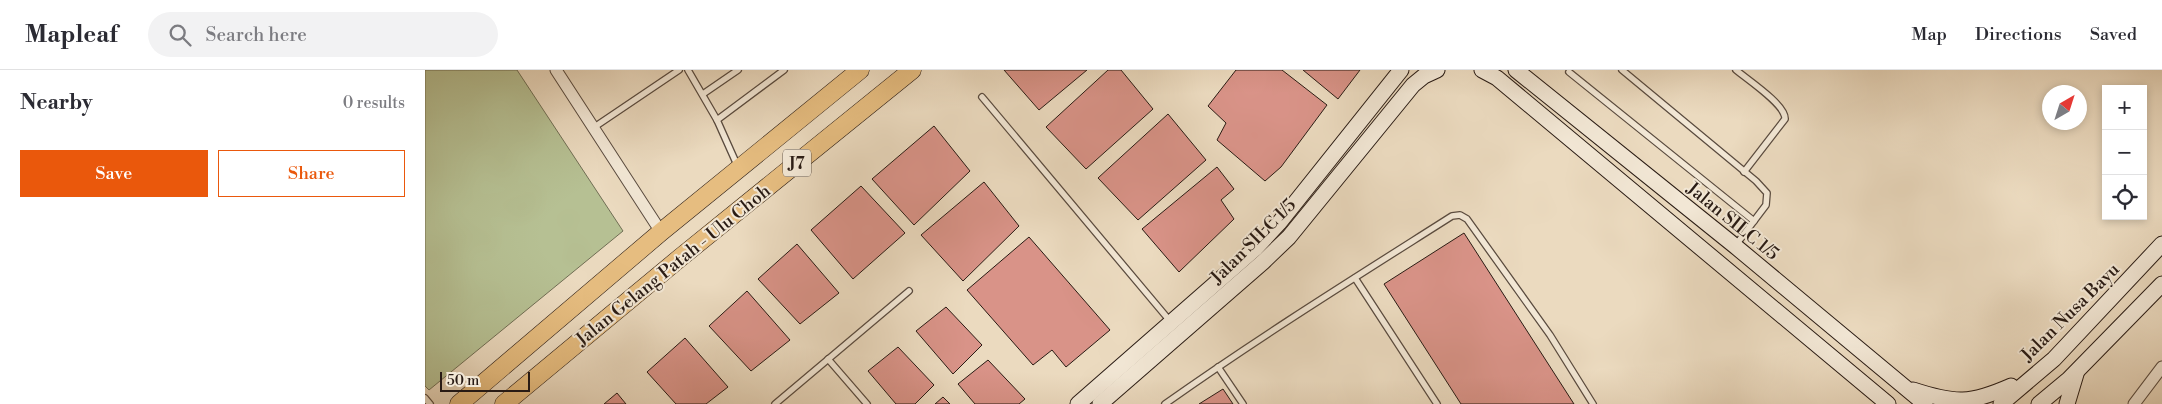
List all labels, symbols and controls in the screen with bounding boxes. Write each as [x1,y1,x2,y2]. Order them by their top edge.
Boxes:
search box [148,12,498,57]
text: Mapleaf [25,20,118,50]
icon: search [166,21,194,49]
text: Search here [206,23,307,47]
text: Map [1911,23,1947,46]
text: Directions [1975,23,2062,46]
text: Saved [2090,23,2137,46]
north arrow [2042,85,2087,130]
map controls [2102,85,2147,220]
button: + [2102,85,2147,130]
text: Nearby [20,90,93,116]
text: 0 results [343,93,405,113]
button: − [2102,130,2147,175]
button: Save [20,150,208,197]
button: Share [218,150,405,197]
road number: J7 [783,150,811,176]
button: locate [2102,175,2147,220]
street label: Jalan SILC 1/5 [1681,177,1783,266]
street label: Jalan Gelang Patah - Ulu Choh [570,179,776,352]
street label: Jalan SILC 1/5 [1205,194,1301,290]
street label: Jalan Nusa Bayu [2015,258,2125,367]
scale bar [440,369,530,392]
text: 50 m [447,372,479,390]

